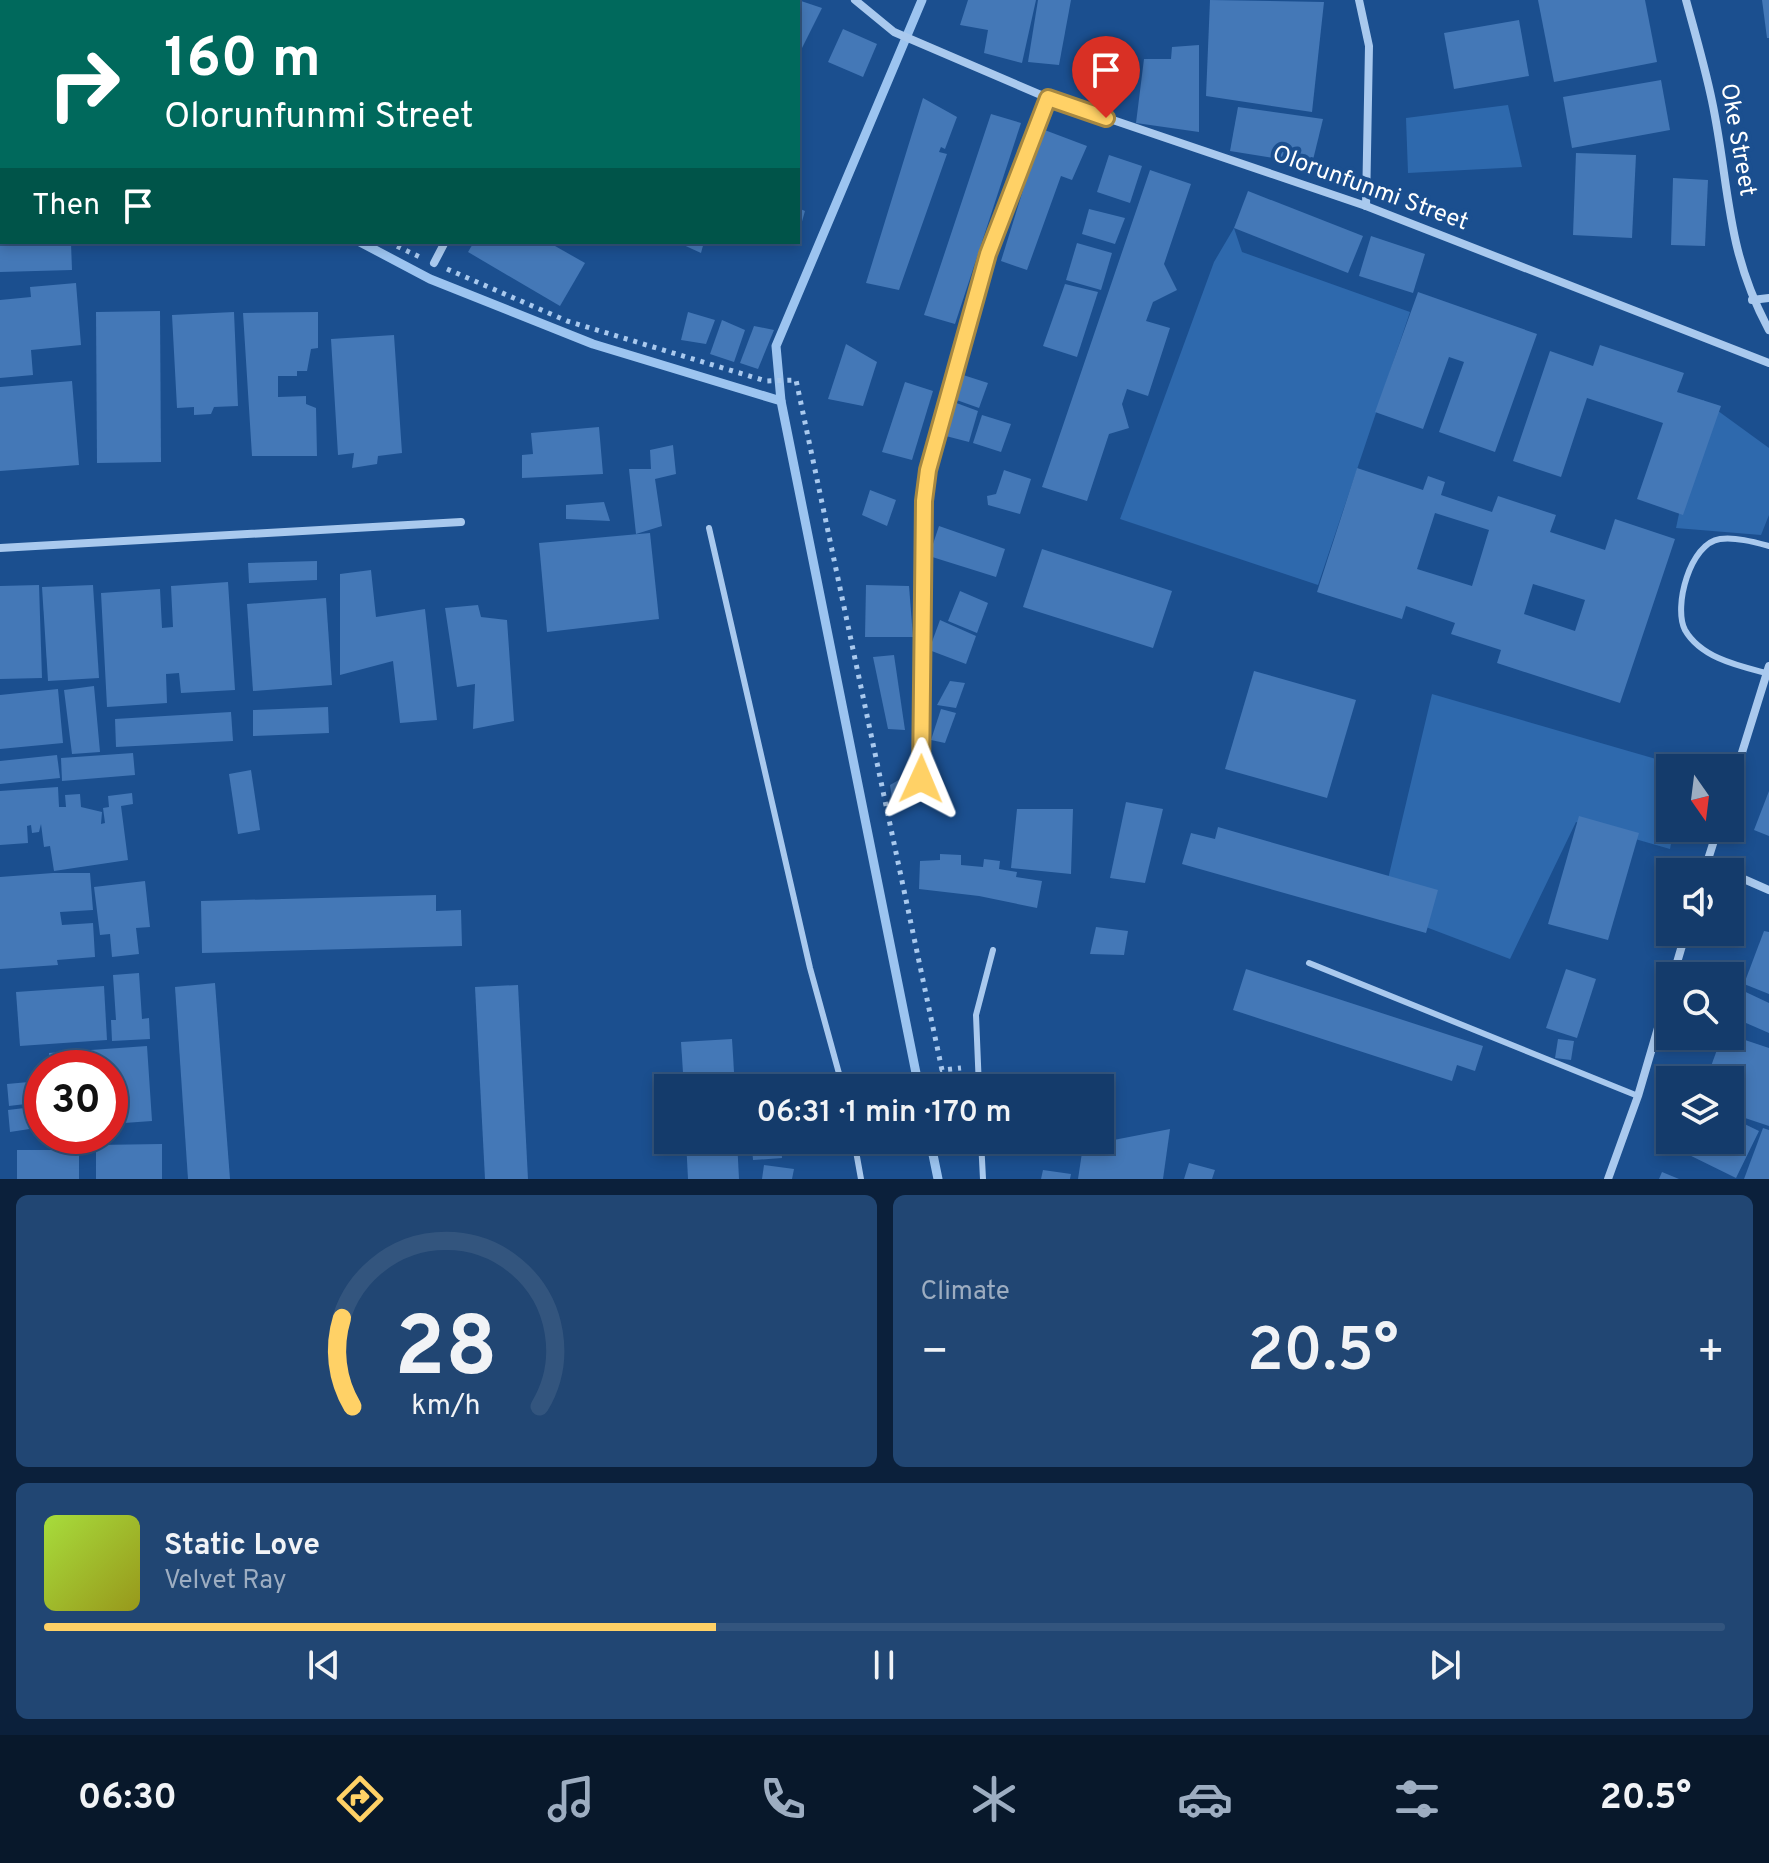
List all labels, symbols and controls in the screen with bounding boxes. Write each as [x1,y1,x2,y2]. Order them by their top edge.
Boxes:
text: 160 m [164,26,321,96]
icon: right [32,32,136,136]
pin [1072,36,1140,118]
icon: arrive [1084,48,1128,92]
street label: Oke Street [1712,81,1762,199]
text: Olorunfunmi Street [164,95,474,141]
street label: Olorunfunmi Street [1268,140,1472,238]
icon: arrive [116,184,160,228]
text: Then [32,188,100,225]
position arrow [879,737,963,821]
north arrow [1656,754,1744,842]
map controls [1656,754,1744,1154]
button: sound [1656,858,1744,946]
button: search [1656,962,1744,1050]
speed limit sign: 30 [24,1050,128,1154]
button: layers [1656,1066,1744,1154]
text: 06:31 · 1 min · 170 m [757,1095,1011,1132]
text: Climate [921,1276,1010,1309]
text: 28 [395,1300,498,1405]
text: 20.5° [1247,1316,1399,1392]
text: − [921,1326,949,1382]
text: + [1697,1326,1725,1382]
text: km/h [412,1389,481,1425]
text: Static Love [164,1528,320,1565]
text: Velvet Ray [164,1565,287,1598]
icon: previous [302,1643,346,1687]
icon: pause [862,1643,906,1687]
icon: next [1423,1643,1467,1687]
icon: directions [332,1771,388,1827]
icon: music [543,1771,599,1827]
icon: phone [755,1771,811,1827]
icon: climate [966,1771,1022,1827]
icon: car [1177,1771,1233,1827]
icon: filters [1389,1771,1445,1827]
text: 06:30 [78,1776,177,1822]
text: 20.5° [1600,1776,1691,1822]

